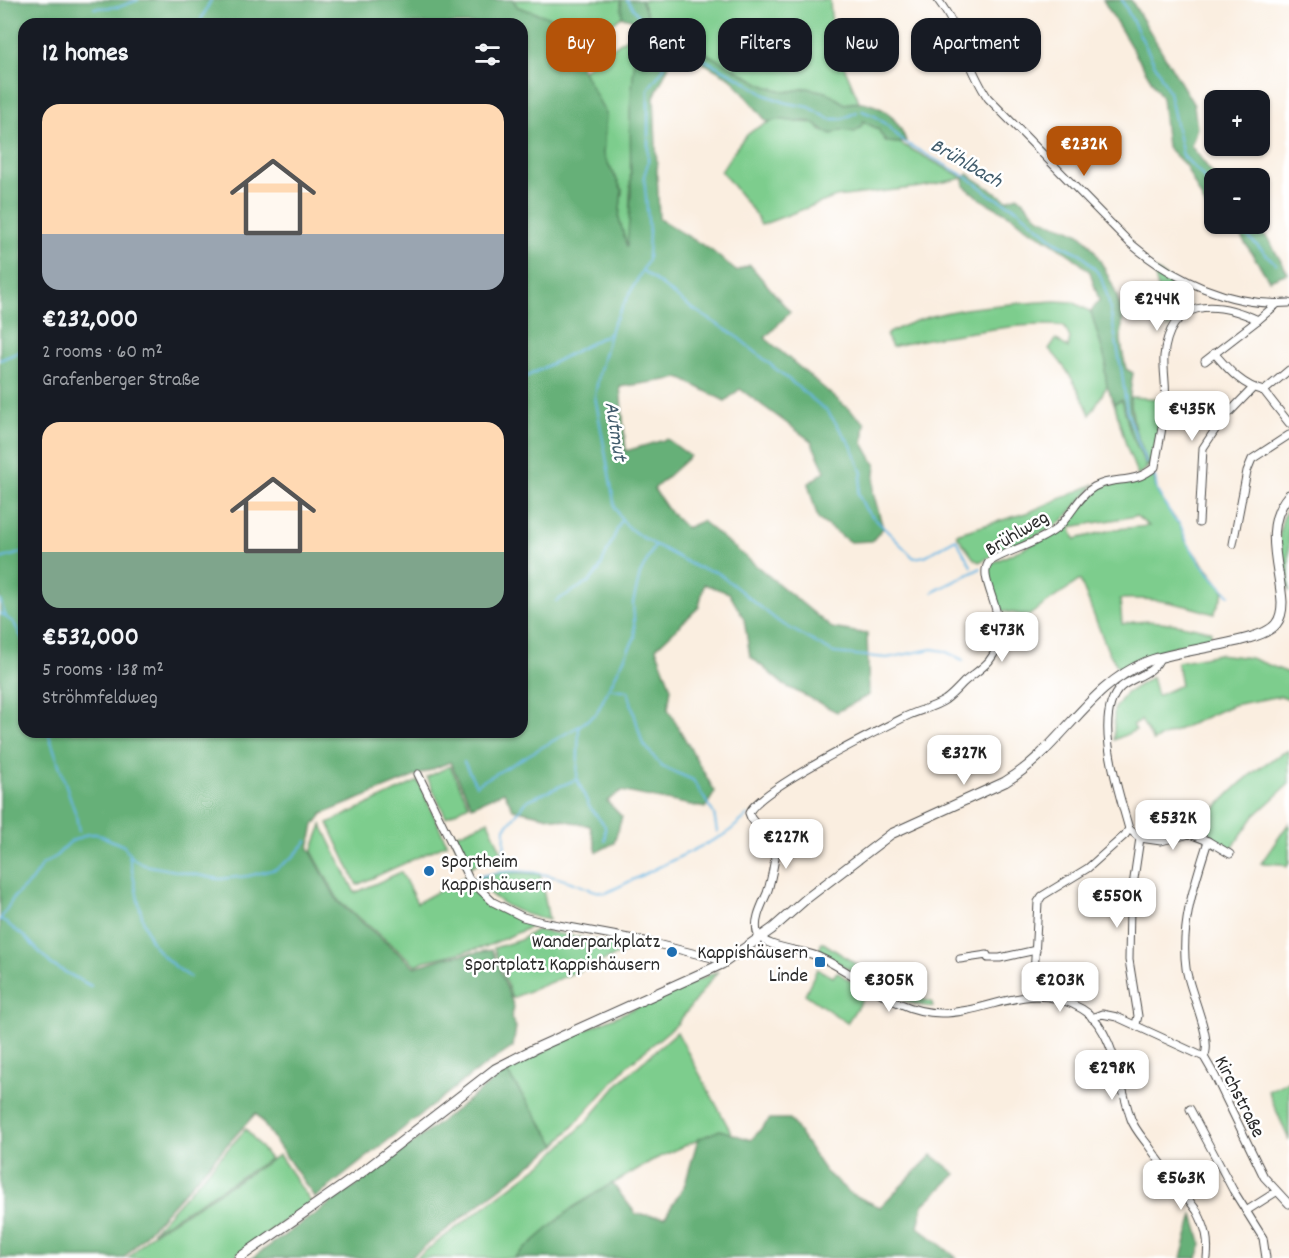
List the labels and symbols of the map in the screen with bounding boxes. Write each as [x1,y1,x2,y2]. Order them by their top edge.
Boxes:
pin: €232K [1042,126,1126,177]
water label: Brühlbach [924,132,1008,198]
pin: €244K [1115,281,1199,332]
pin: €435K [1150,391,1234,442]
water label: Autmut [595,400,634,465]
street label: Brühlweg [980,505,1055,565]
pin: €473K [960,612,1044,663]
pin: €327K [922,735,1006,786]
pin: €532K [1131,800,1215,851]
pin: €227K [744,819,828,870]
place label: Sportheim Kappishäusern [441,849,552,900]
marker: Sportheim Kappishäusern [422,864,436,878]
pin: €550K [1075,878,1159,929]
place label: Wanderparkplatz Sportplatz Kappishäusern [465,929,660,980]
place label: Kappishäusern Linde [697,940,808,991]
marker: Wanderparkplatz Sportplatz Kappishäusern [665,945,679,959]
marker: Kappishäusern Linde [813,955,827,969]
pin: €305K [847,962,931,1013]
pin: €203K [1018,962,1102,1013]
pin: €298K [1070,1050,1154,1101]
street label: Kirchstraße [1206,1052,1271,1143]
pin: €563K [1139,1160,1223,1211]

